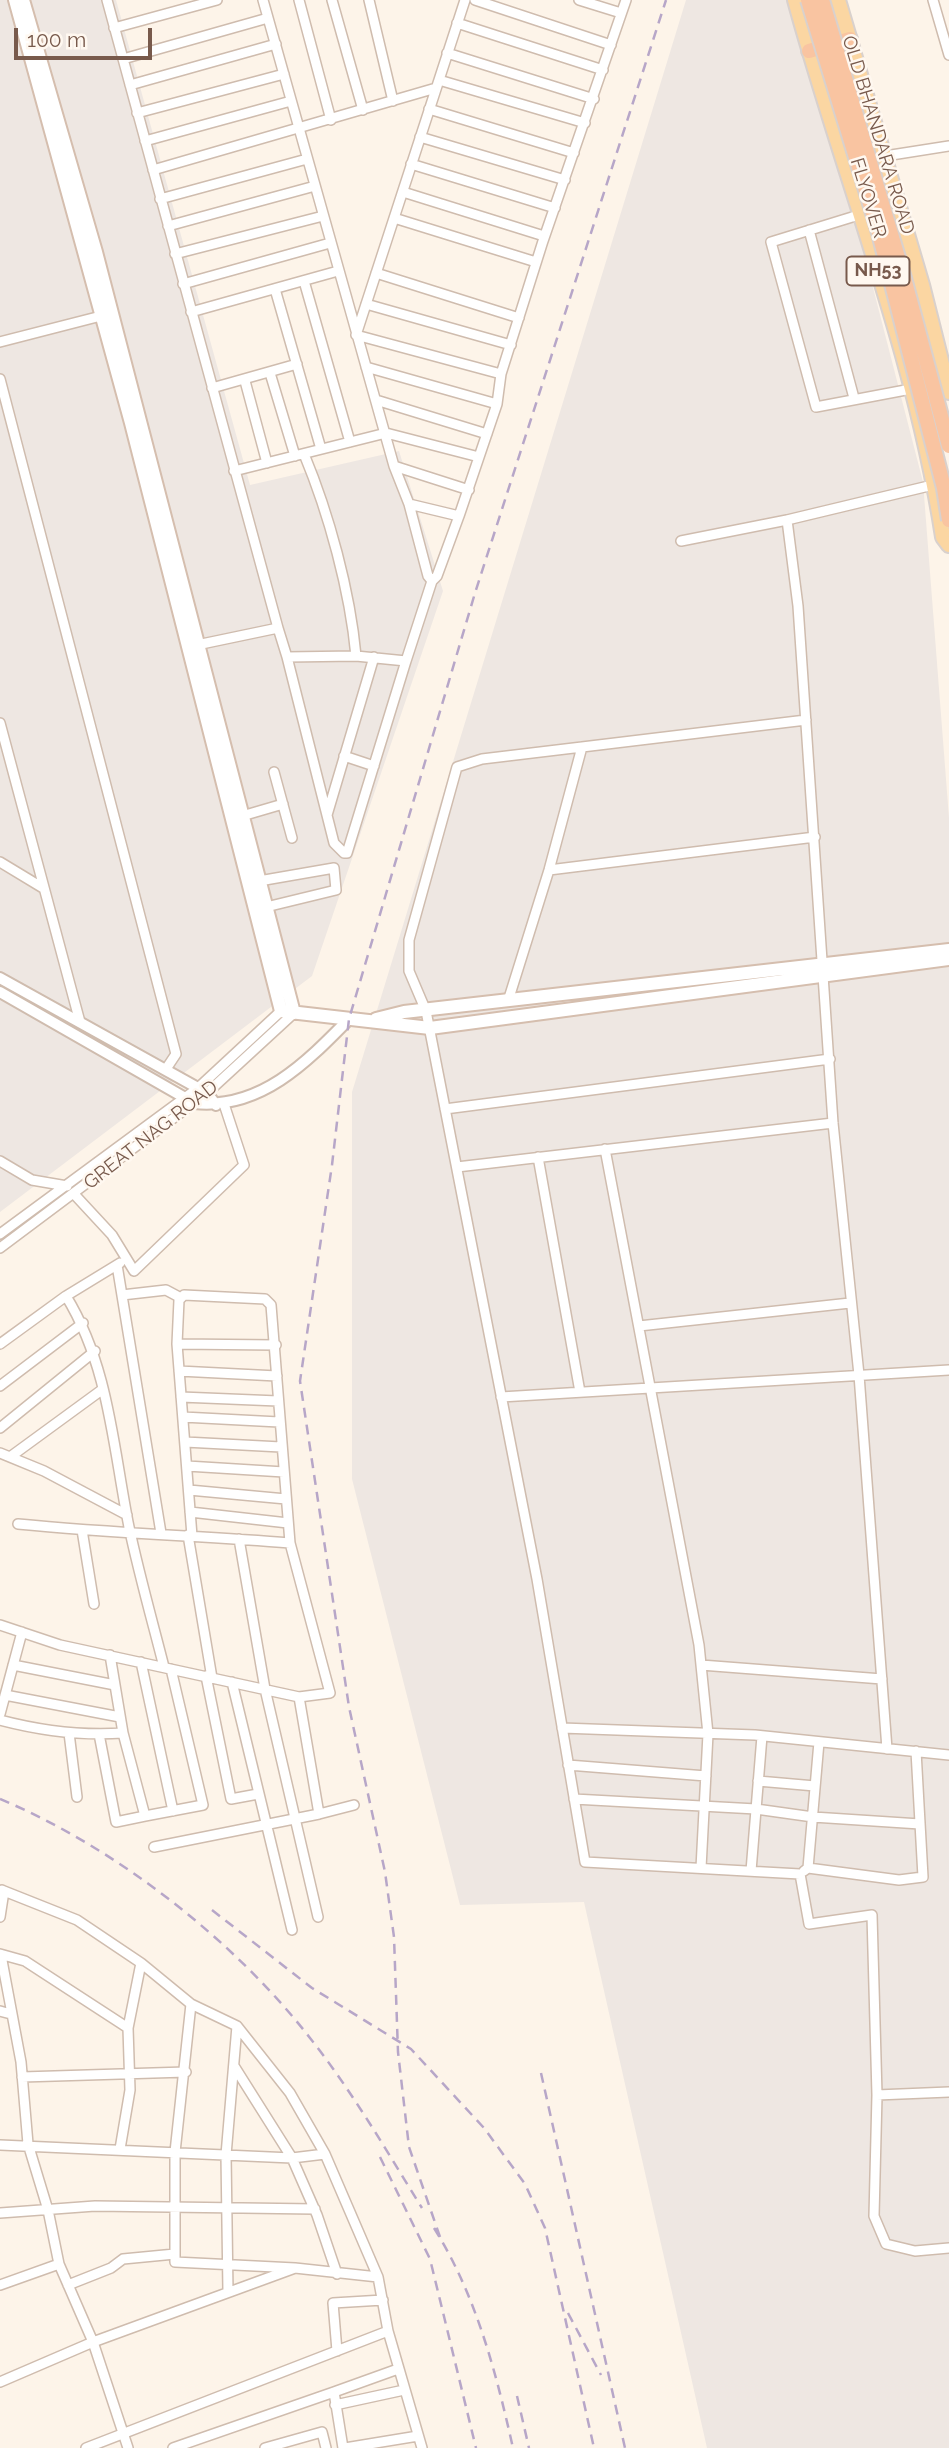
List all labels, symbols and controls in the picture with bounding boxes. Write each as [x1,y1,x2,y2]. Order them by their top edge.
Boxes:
scale bar [18,14,156,58]
text: 100 m [27,27,86,52]
street label: OLD BHANDARA ROAD [837,33,919,237]
street label: FLYOVER [845,155,891,241]
road number: NH53 [846,256,910,286]
street label: GREAT NAG ROAD [80,1076,222,1194]

